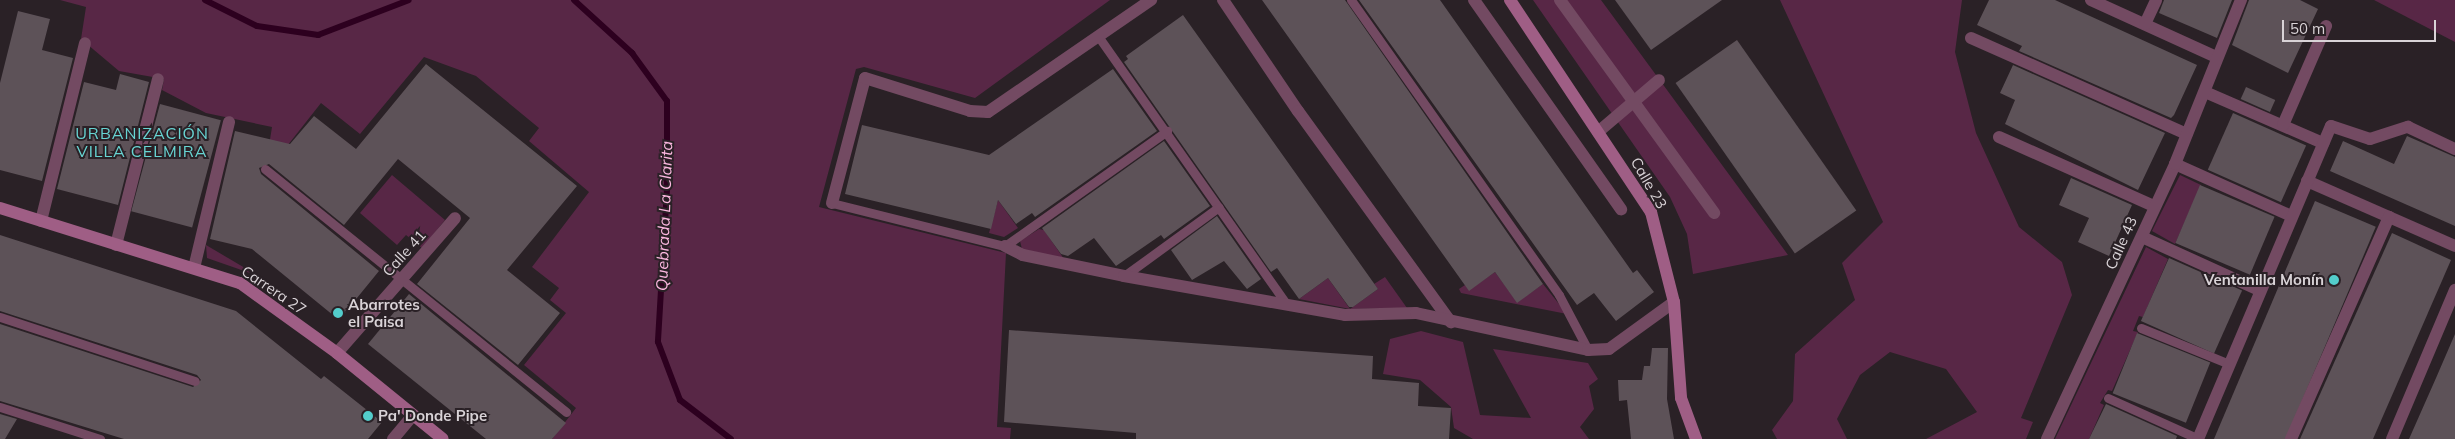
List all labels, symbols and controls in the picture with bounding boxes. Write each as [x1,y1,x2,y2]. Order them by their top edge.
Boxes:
scale bar [2285,10,2439,42]
text: 50 m [2290,19,2325,38]
district label: URBANIZACIÓN VILLA CELMIRA [74,123,210,161]
water label: Quebrada La Clarita [652,141,676,291]
street label: Calle 23 [1627,154,1671,212]
street label: Calle 43 [2101,214,2141,272]
street label: Calle 41 [378,226,430,280]
street label: Carrera 27 [238,262,310,318]
place label: Ventanilla Monín [2204,271,2324,289]
marker: Ventanilla Monín [2328,274,2340,286]
place label: Abarrotes el Paisa [348,295,420,330]
marker: Abarrotes el Paisa [332,307,344,319]
place label: Pa' Donde Pipe [378,407,487,425]
marker: Pa' Donde Pipe [362,410,374,422]

